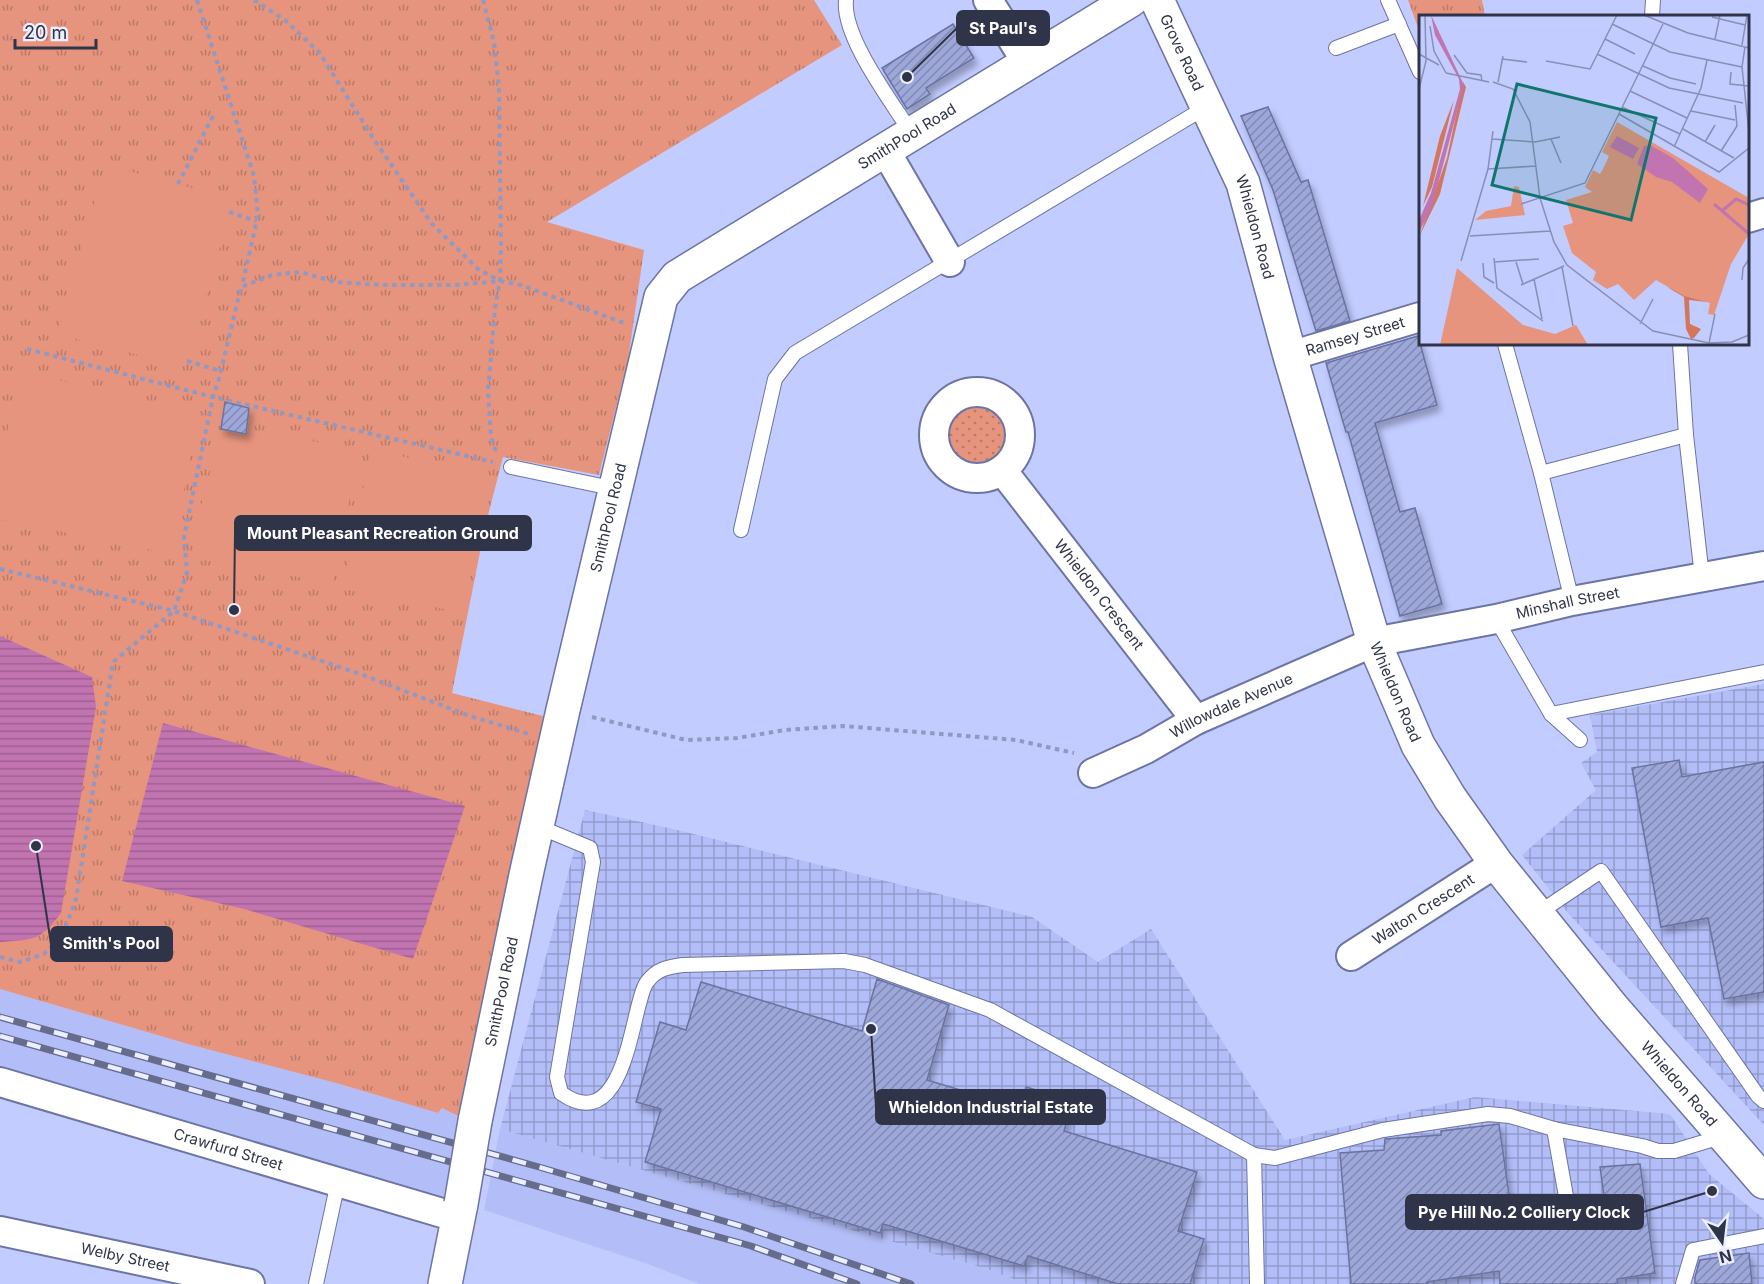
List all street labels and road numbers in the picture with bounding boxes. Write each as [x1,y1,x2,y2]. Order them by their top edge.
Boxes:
street label: Grove Road [1156,11,1208,94]
street label: SmithPool Road [854,99,960,173]
street label: Whieldon Road [1232,172,1279,281]
street label: Ramsey Street [1303,312,1407,360]
street label: SmithPool Road [586,461,630,574]
street label: Whieldon Crescent [1050,535,1148,654]
street label: Minshall Street [1514,583,1621,623]
street label: Whieldon Road [1366,639,1426,745]
street label: Willowdale Avenue [1166,669,1296,742]
street label: Walton Crescent [1369,869,1478,949]
street label: SmithPool Road [481,935,522,1048]
street label: Whieldon Road [1637,1037,1722,1130]
street label: Crawfurd Street [171,1124,285,1174]
street label: Welby Street [79,1238,172,1276]

